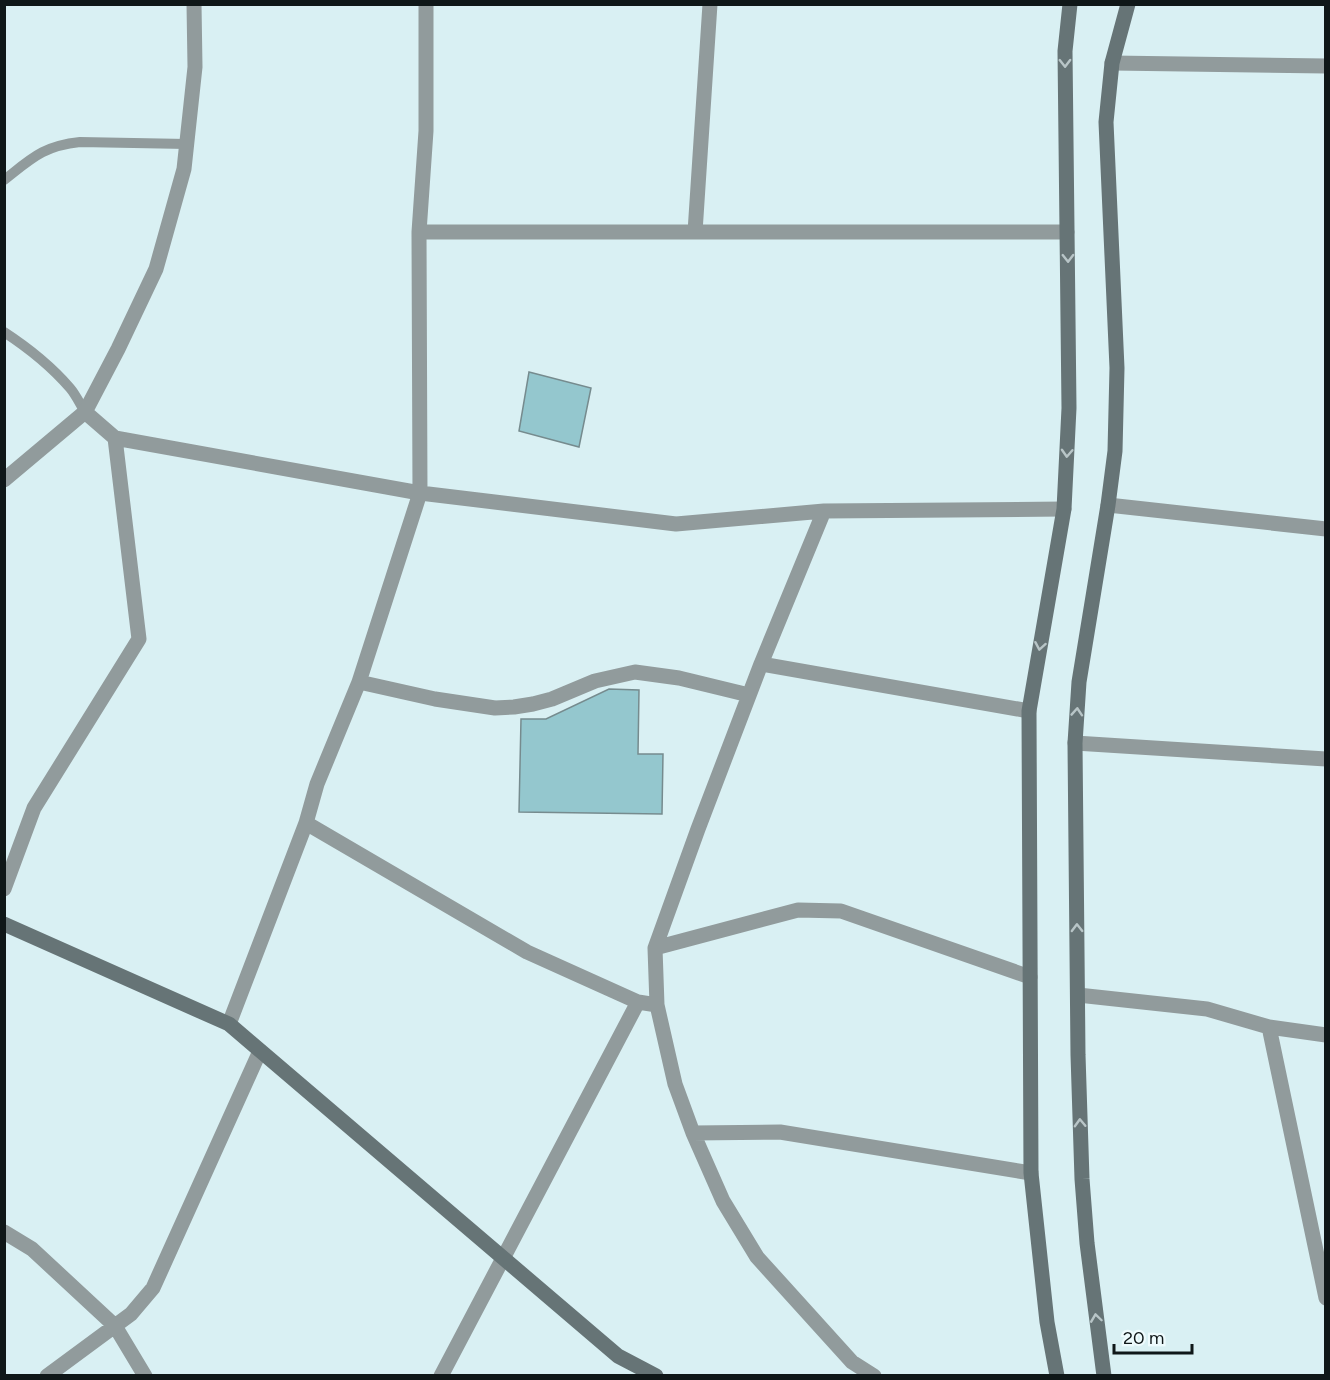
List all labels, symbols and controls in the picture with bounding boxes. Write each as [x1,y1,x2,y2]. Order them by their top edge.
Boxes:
one-way arrow [1059,58,1071,67]
one-way arrow [1061,253,1074,262]
one-way arrow [1060,448,1073,457]
one-way arrow [1035,641,1047,650]
one-way arrow [1070,708,1083,717]
one-way arrow [1071,924,1083,933]
one-way arrow [1074,1119,1086,1128]
one-way arrow [1091,1313,1103,1322]
scale bar [1114,1317,1192,1355]
text: 20 m [1123,1327,1164,1349]

